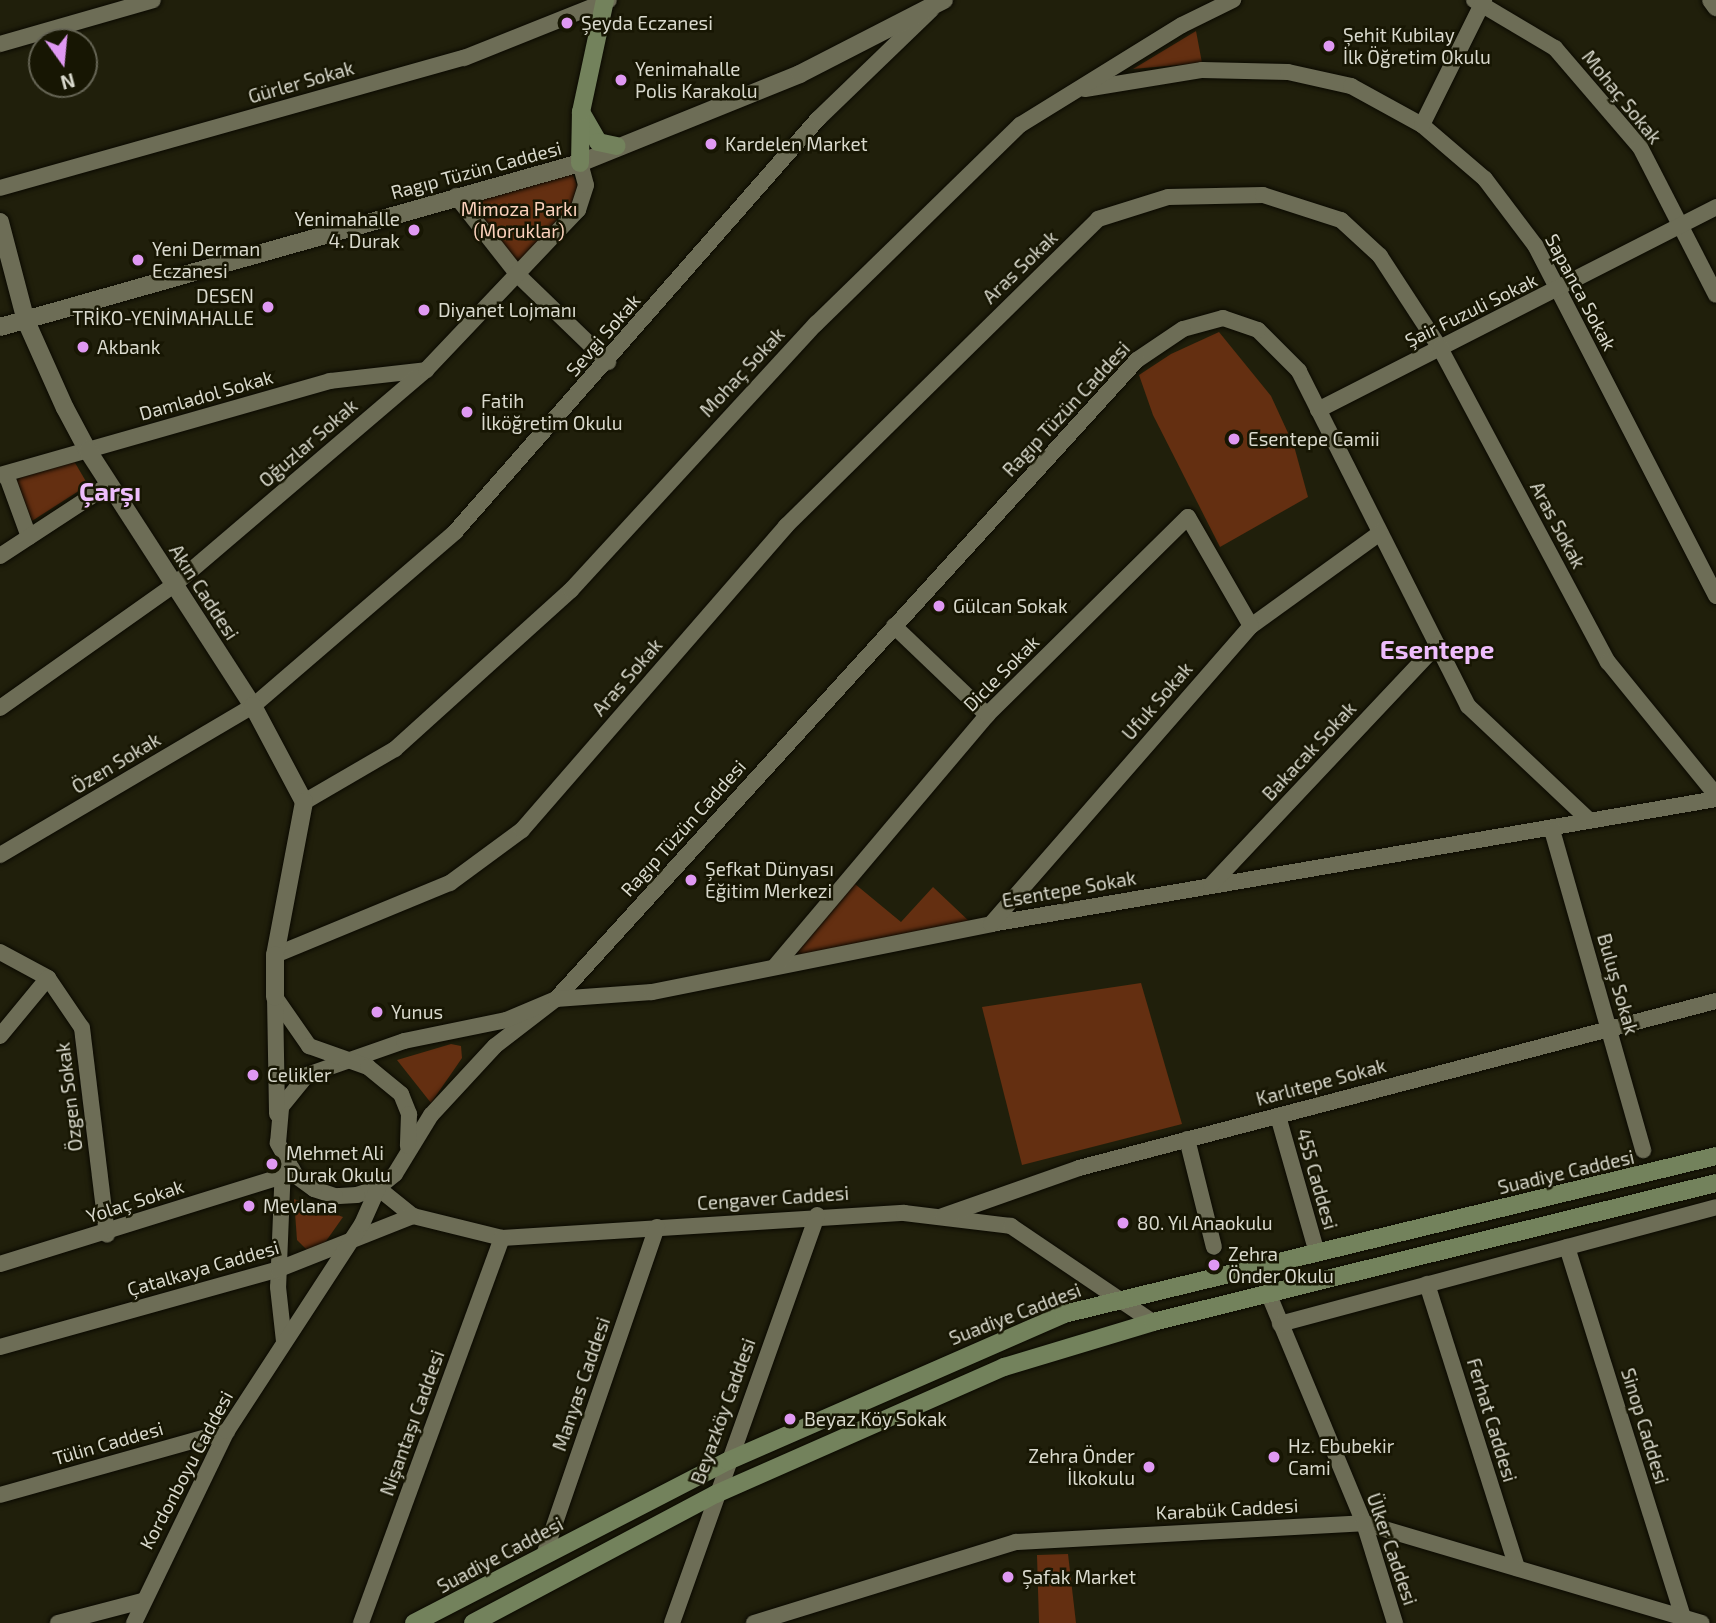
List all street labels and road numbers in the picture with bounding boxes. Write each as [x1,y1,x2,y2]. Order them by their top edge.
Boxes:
street label: Mohaç Sokak [1577,46,1667,148]
street label: Gürler Sokak [245,56,357,108]
street label: Ragıp Tüzün Caddesi [388,136,564,204]
street label: Aras Sokak [978,226,1062,308]
street label: Sapanca Sokak [1541,230,1621,354]
street label: Şair Fuzuli Sokak [1401,268,1541,352]
street label: Sevgi Sokak [561,289,645,381]
street label: Mohaç Sokak [695,323,789,421]
street label: Ragıp Tüzün Caddesi [998,337,1134,481]
street label: Damladol Sokak [136,365,276,425]
street label: Oğuzlar Sokak [254,394,362,492]
street label: Aras Sokak [1526,478,1590,572]
street label: Akın Caddesi [165,540,243,644]
street label: Dicle Sokak [958,630,1044,716]
street label: Aras Sokak [587,634,667,720]
street label: Ufuk Sokak [1117,657,1197,745]
street label: Bakacak Sokak [1257,697,1361,805]
street label: Özen Sokak [68,728,164,798]
street label: Ragıp Tüzün Caddesi [616,755,750,901]
street label: Esentepe Sokak [1000,866,1138,912]
street label: Buluş Sokak [1593,931,1643,1037]
street label: Özgen Sokak [51,1041,87,1153]
street label: Karlıtepe Sokak [1253,1054,1389,1110]
street label: 455 Caddesi [1292,1126,1342,1232]
street label: Suadiye Caddesi [1495,1145,1637,1199]
street label: Yolaç Sokak [83,1175,187,1227]
street label: Cengaver Caddesi [696,1181,850,1215]
street label: Çatalkaya Caddesi [124,1235,282,1301]
street label: Suadiye Caddesi [946,1278,1084,1350]
street label: Manyas Caddesi [547,1314,615,1454]
street label: Beyazköy Caddesi [686,1335,760,1487]
street label: Nişantaşı Caddesi [375,1347,449,1499]
street label: Ferhat Caddesi [1462,1355,1522,1485]
street label: Sinop Caddesi [1617,1365,1673,1487]
street label: Kordonboyu Caddesi [135,1387,237,1553]
street label: Tülin Caddesi [50,1416,166,1470]
street label: Ülker Caddesi [1362,1490,1422,1608]
street label: Karabük Caddesi [1155,1494,1299,1524]
street label: Suadiye Caddesi [433,1512,567,1598]

